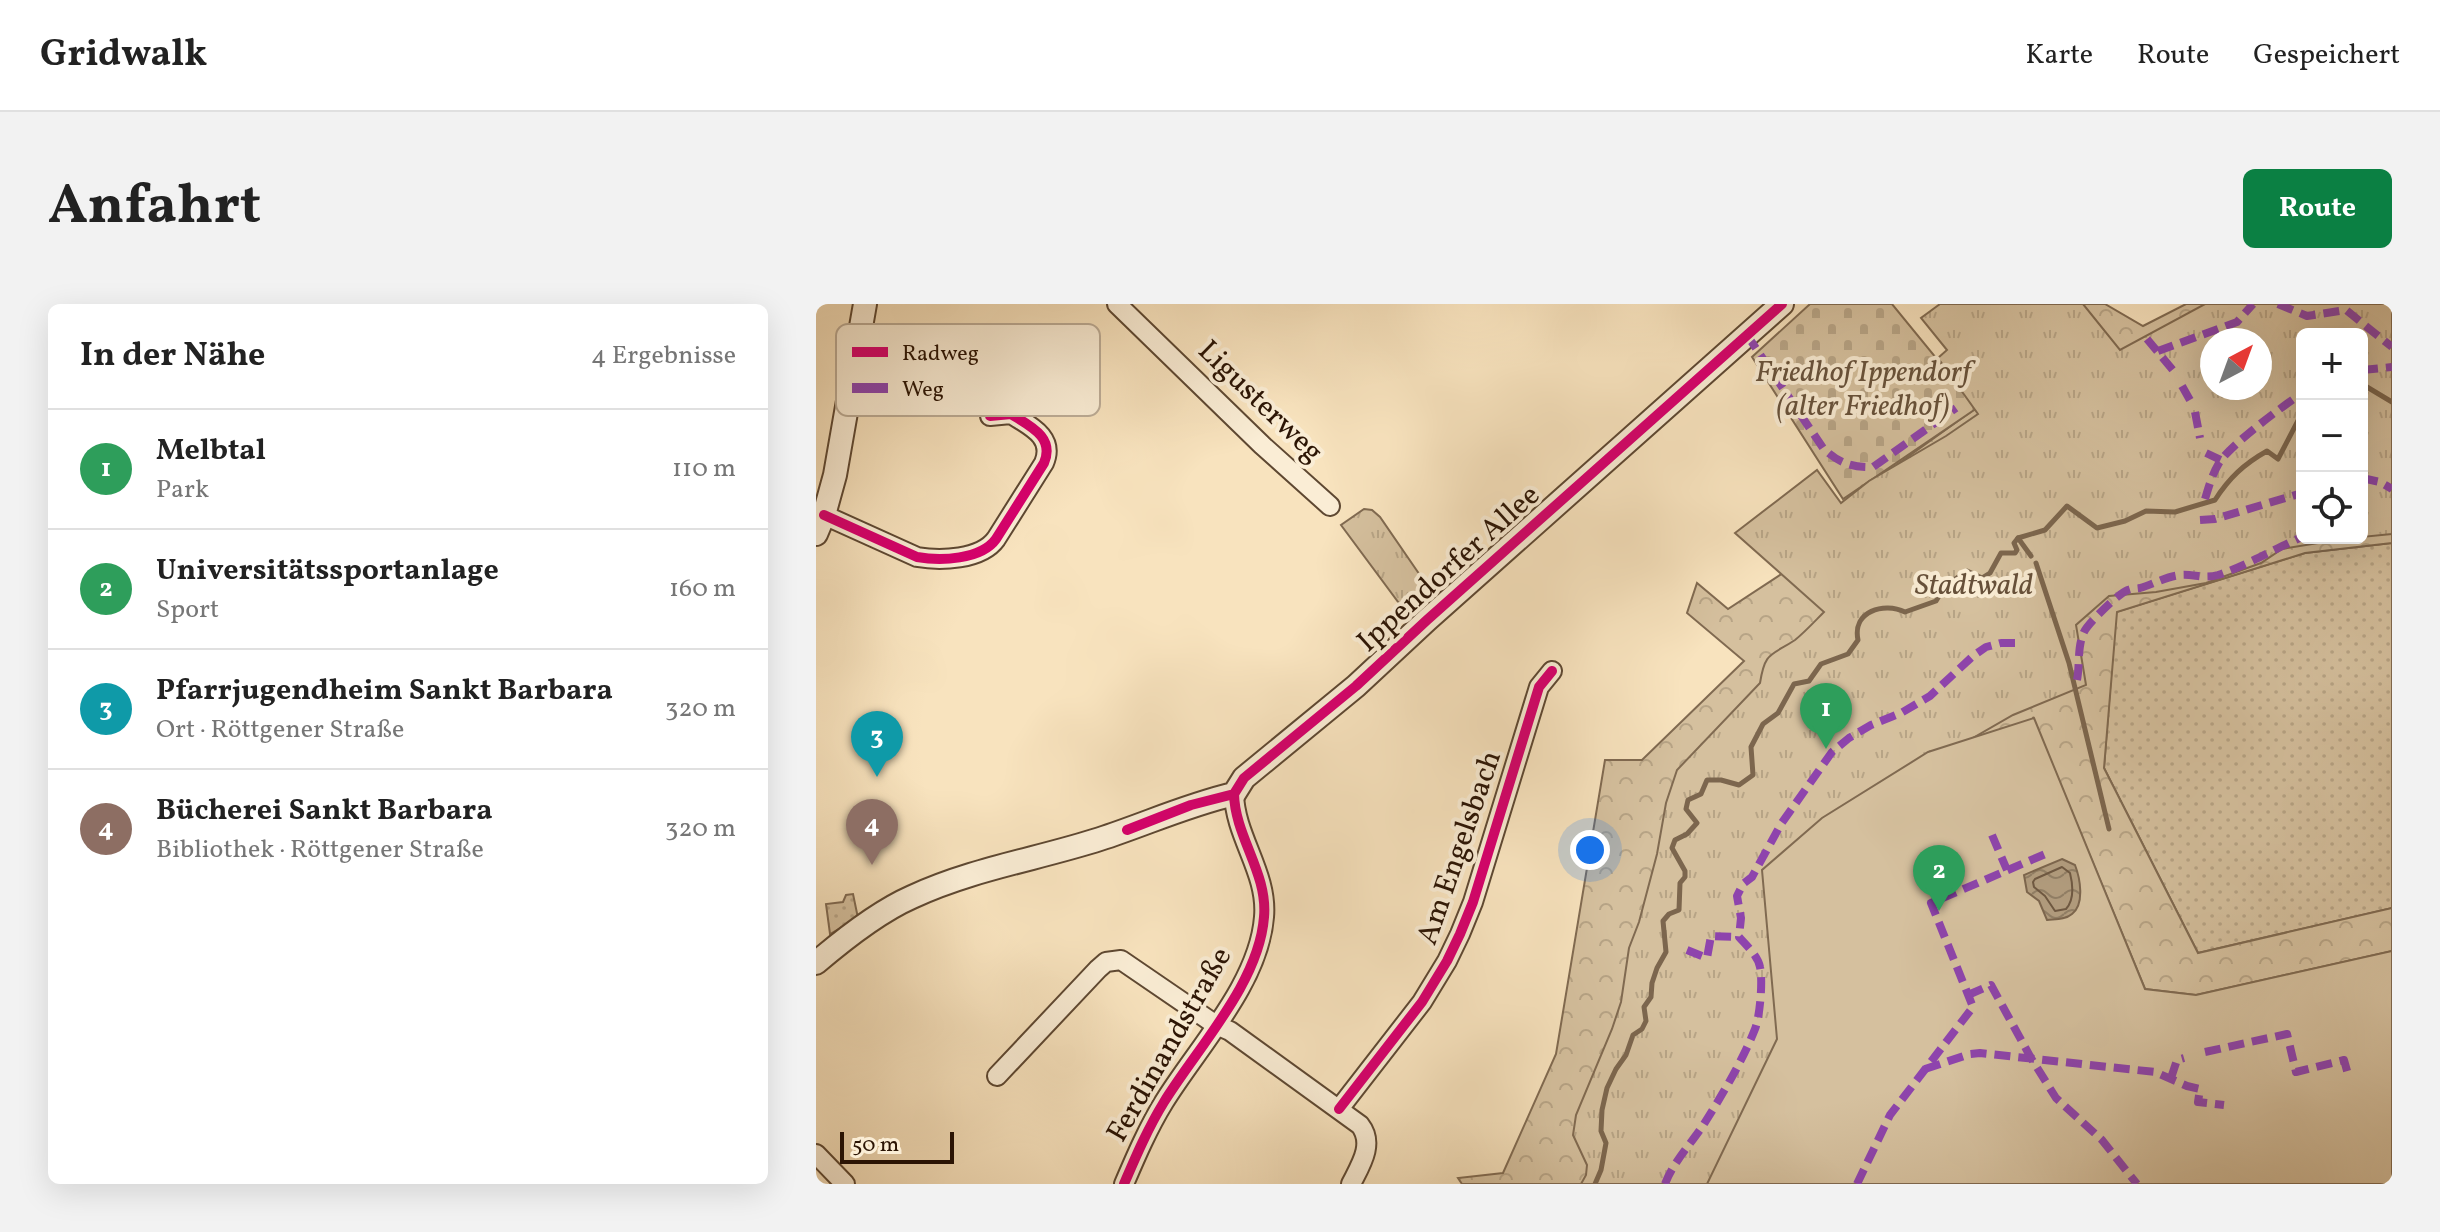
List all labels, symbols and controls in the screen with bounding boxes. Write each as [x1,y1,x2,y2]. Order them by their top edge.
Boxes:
text: Gridwalk [40,29,207,82]
text: Karte [2026,36,2093,75]
text: Route [2137,36,2209,75]
text: Gespeichert [2253,36,2400,75]
text: Anfahrt [48,169,261,247]
button: Route [2243,169,2392,248]
legend [836,324,1100,416]
north arrow [2200,328,2272,400]
map controls [2296,328,2368,544]
button: + [2296,328,2368,400]
street label: Ligusterweg [1188,331,1332,473]
text: In der Nähe [80,333,265,380]
text: 4 Ergebnisse [591,338,736,374]
text: Radweg [902,339,979,370]
park label: Friedhof Ippendorf (alter Friedhof) [1755,352,1976,428]
text: Weg [902,375,944,406]
button: − [2296,400,2368,472]
text: Melbtal [156,430,266,472]
text: 1 [101,451,111,487]
text: 110 m [672,451,736,487]
text: Park [156,472,209,508]
button: locate [2296,472,2368,544]
street label: Ippendorfer Allee [1348,475,1550,663]
text: Universitätssportanlage [156,550,499,592]
park label: Stadtwald [1915,565,2033,607]
text: 2 [99,571,113,607]
text: 160 m [669,571,736,607]
text: Sport [156,592,219,628]
text: Pfarrjugendheim Sankt Barbara [156,670,613,712]
pin: 1 [1800,683,1852,749]
text: 3 [99,691,113,727]
text: 320 m [665,691,736,727]
pin: 3 [851,711,903,777]
text: Ort · Röttgener Straße [156,712,404,748]
street label: Am Engelsbach [1407,745,1513,951]
text: Bücherei Sankt Barbara [156,790,493,832]
pin: 4 [846,799,898,865]
text: 4 [98,811,114,847]
text: 320 m [665,811,736,847]
your location [1570,830,1610,870]
text: Bibliothek · Röttgener Straße [156,832,484,868]
pin: 2 [1913,845,1965,911]
street label: Ferdinandstraße [1097,940,1243,1150]
scale bar [840,1128,954,1164]
text: 50 m [852,1130,899,1161]

